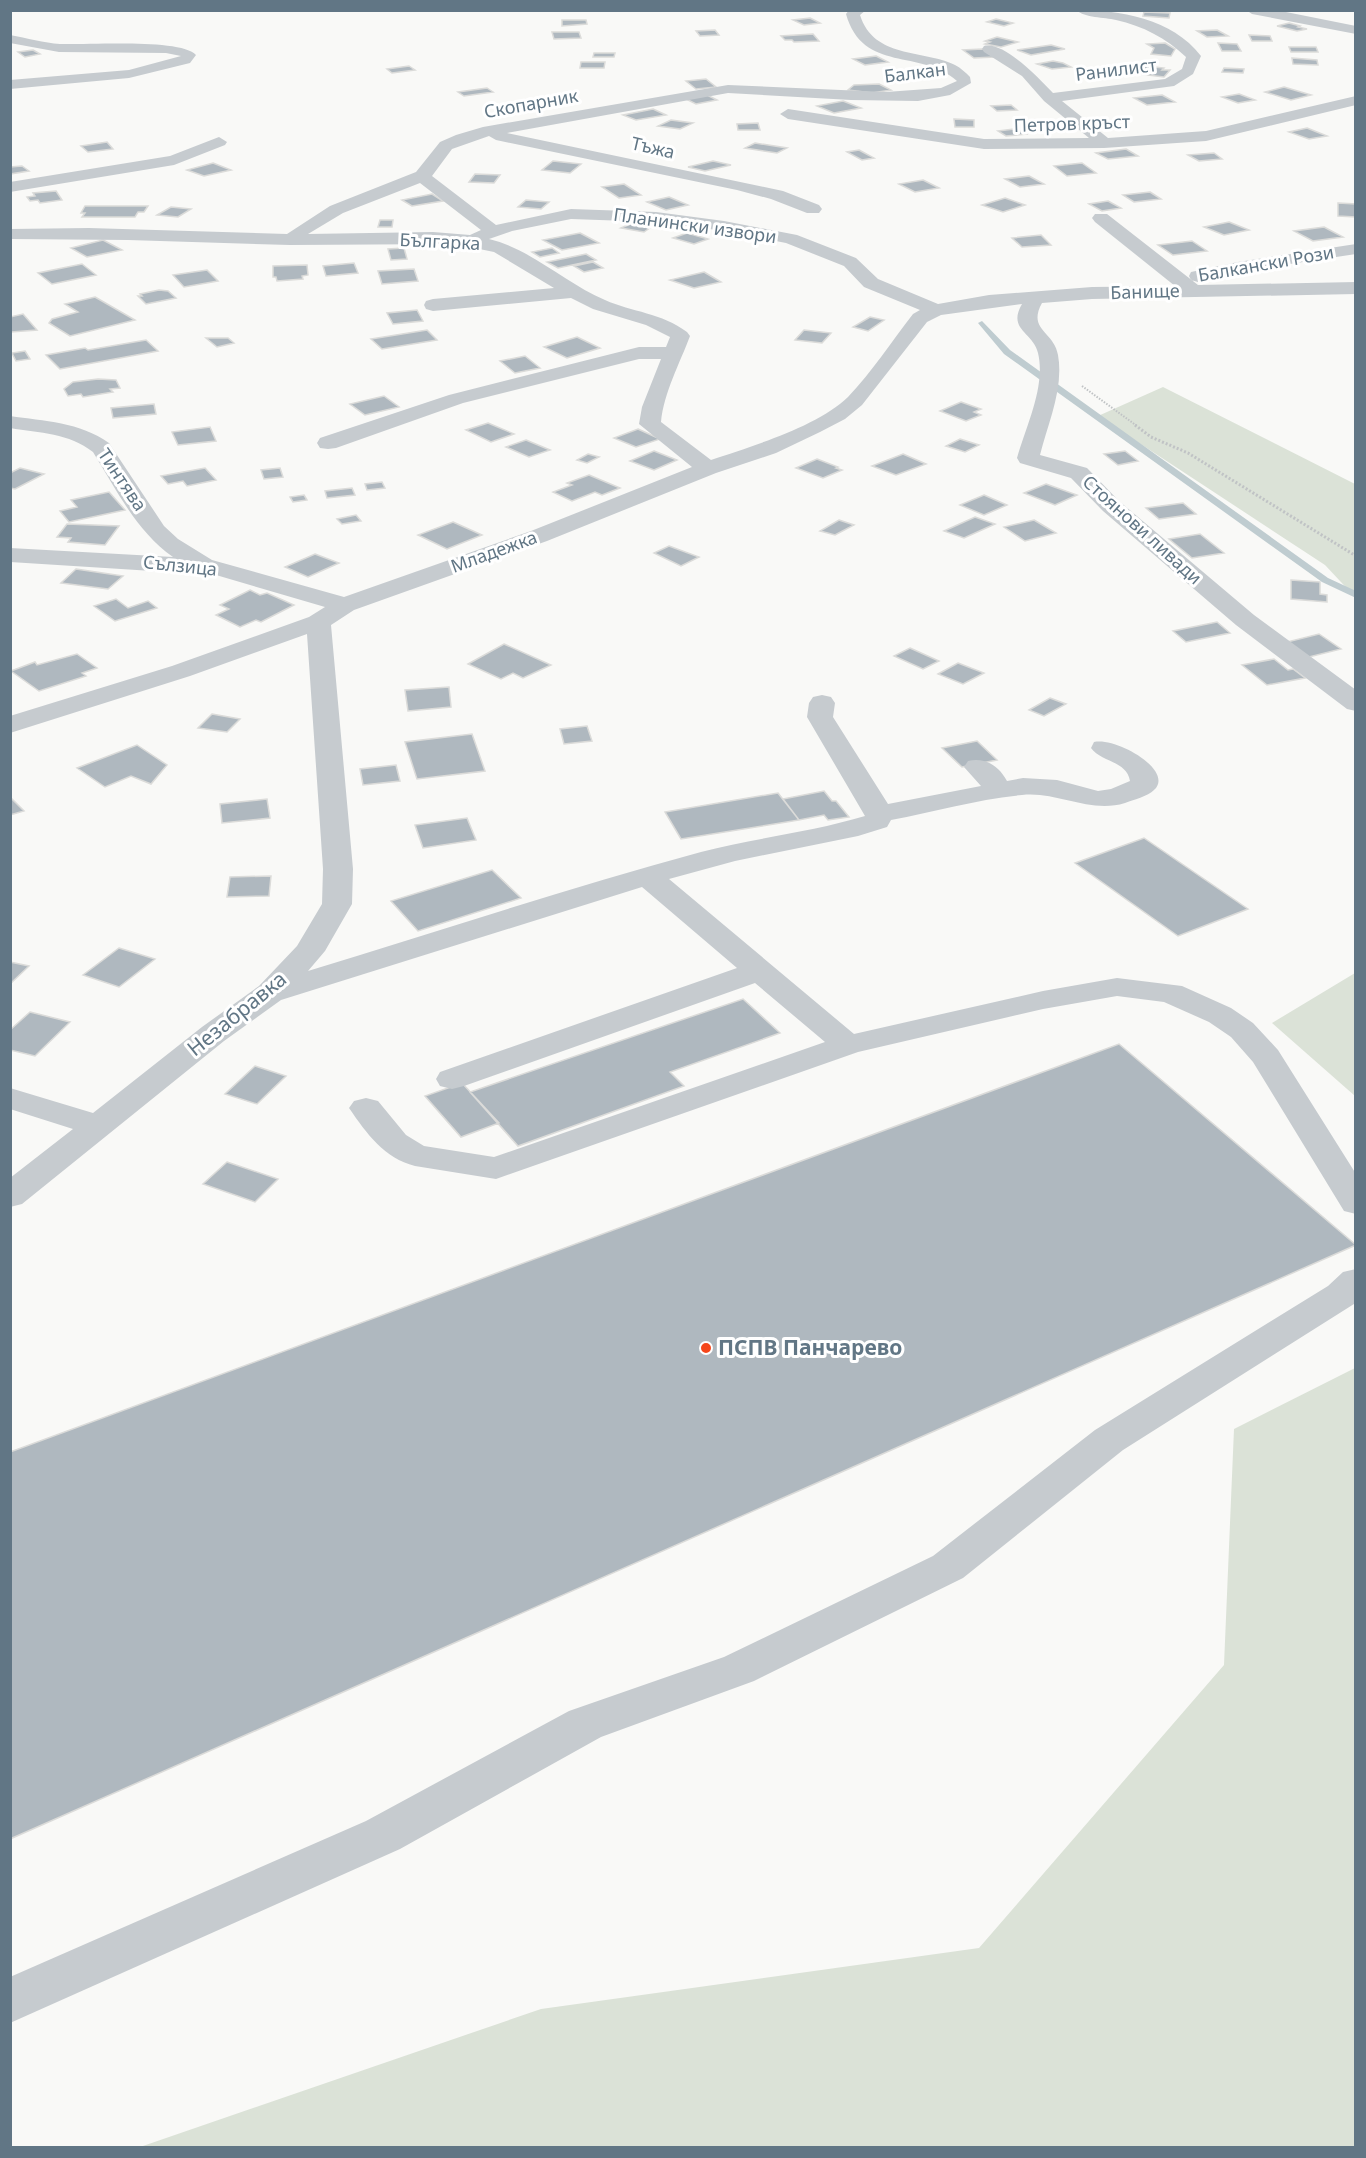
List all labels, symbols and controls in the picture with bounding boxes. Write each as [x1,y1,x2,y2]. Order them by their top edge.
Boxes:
street label: Ранилист [1074,52,1158,86]
street label: Балкан [883,56,947,88]
street label: Скопарник [482,83,580,123]
street label: Петров кръст [1013,109,1131,137]
street label: Тъжа [629,130,677,164]
street label: Планински извори [612,202,778,248]
street label: Българка [399,227,481,255]
street label: Балкански Рози [1196,239,1336,287]
street label: Банище [1110,278,1180,304]
street label: Тинтява [93,443,153,515]
street label: Стоянови ливади [1078,469,1207,589]
street label: Младежка [447,524,540,578]
street label: Сълзица [142,549,218,581]
street label: Незабравка [181,964,292,1062]
place label: ПСПВ Панчарево [718,1333,902,1361]
marker: ПСПВ Панчарево [699,1341,713,1355]

